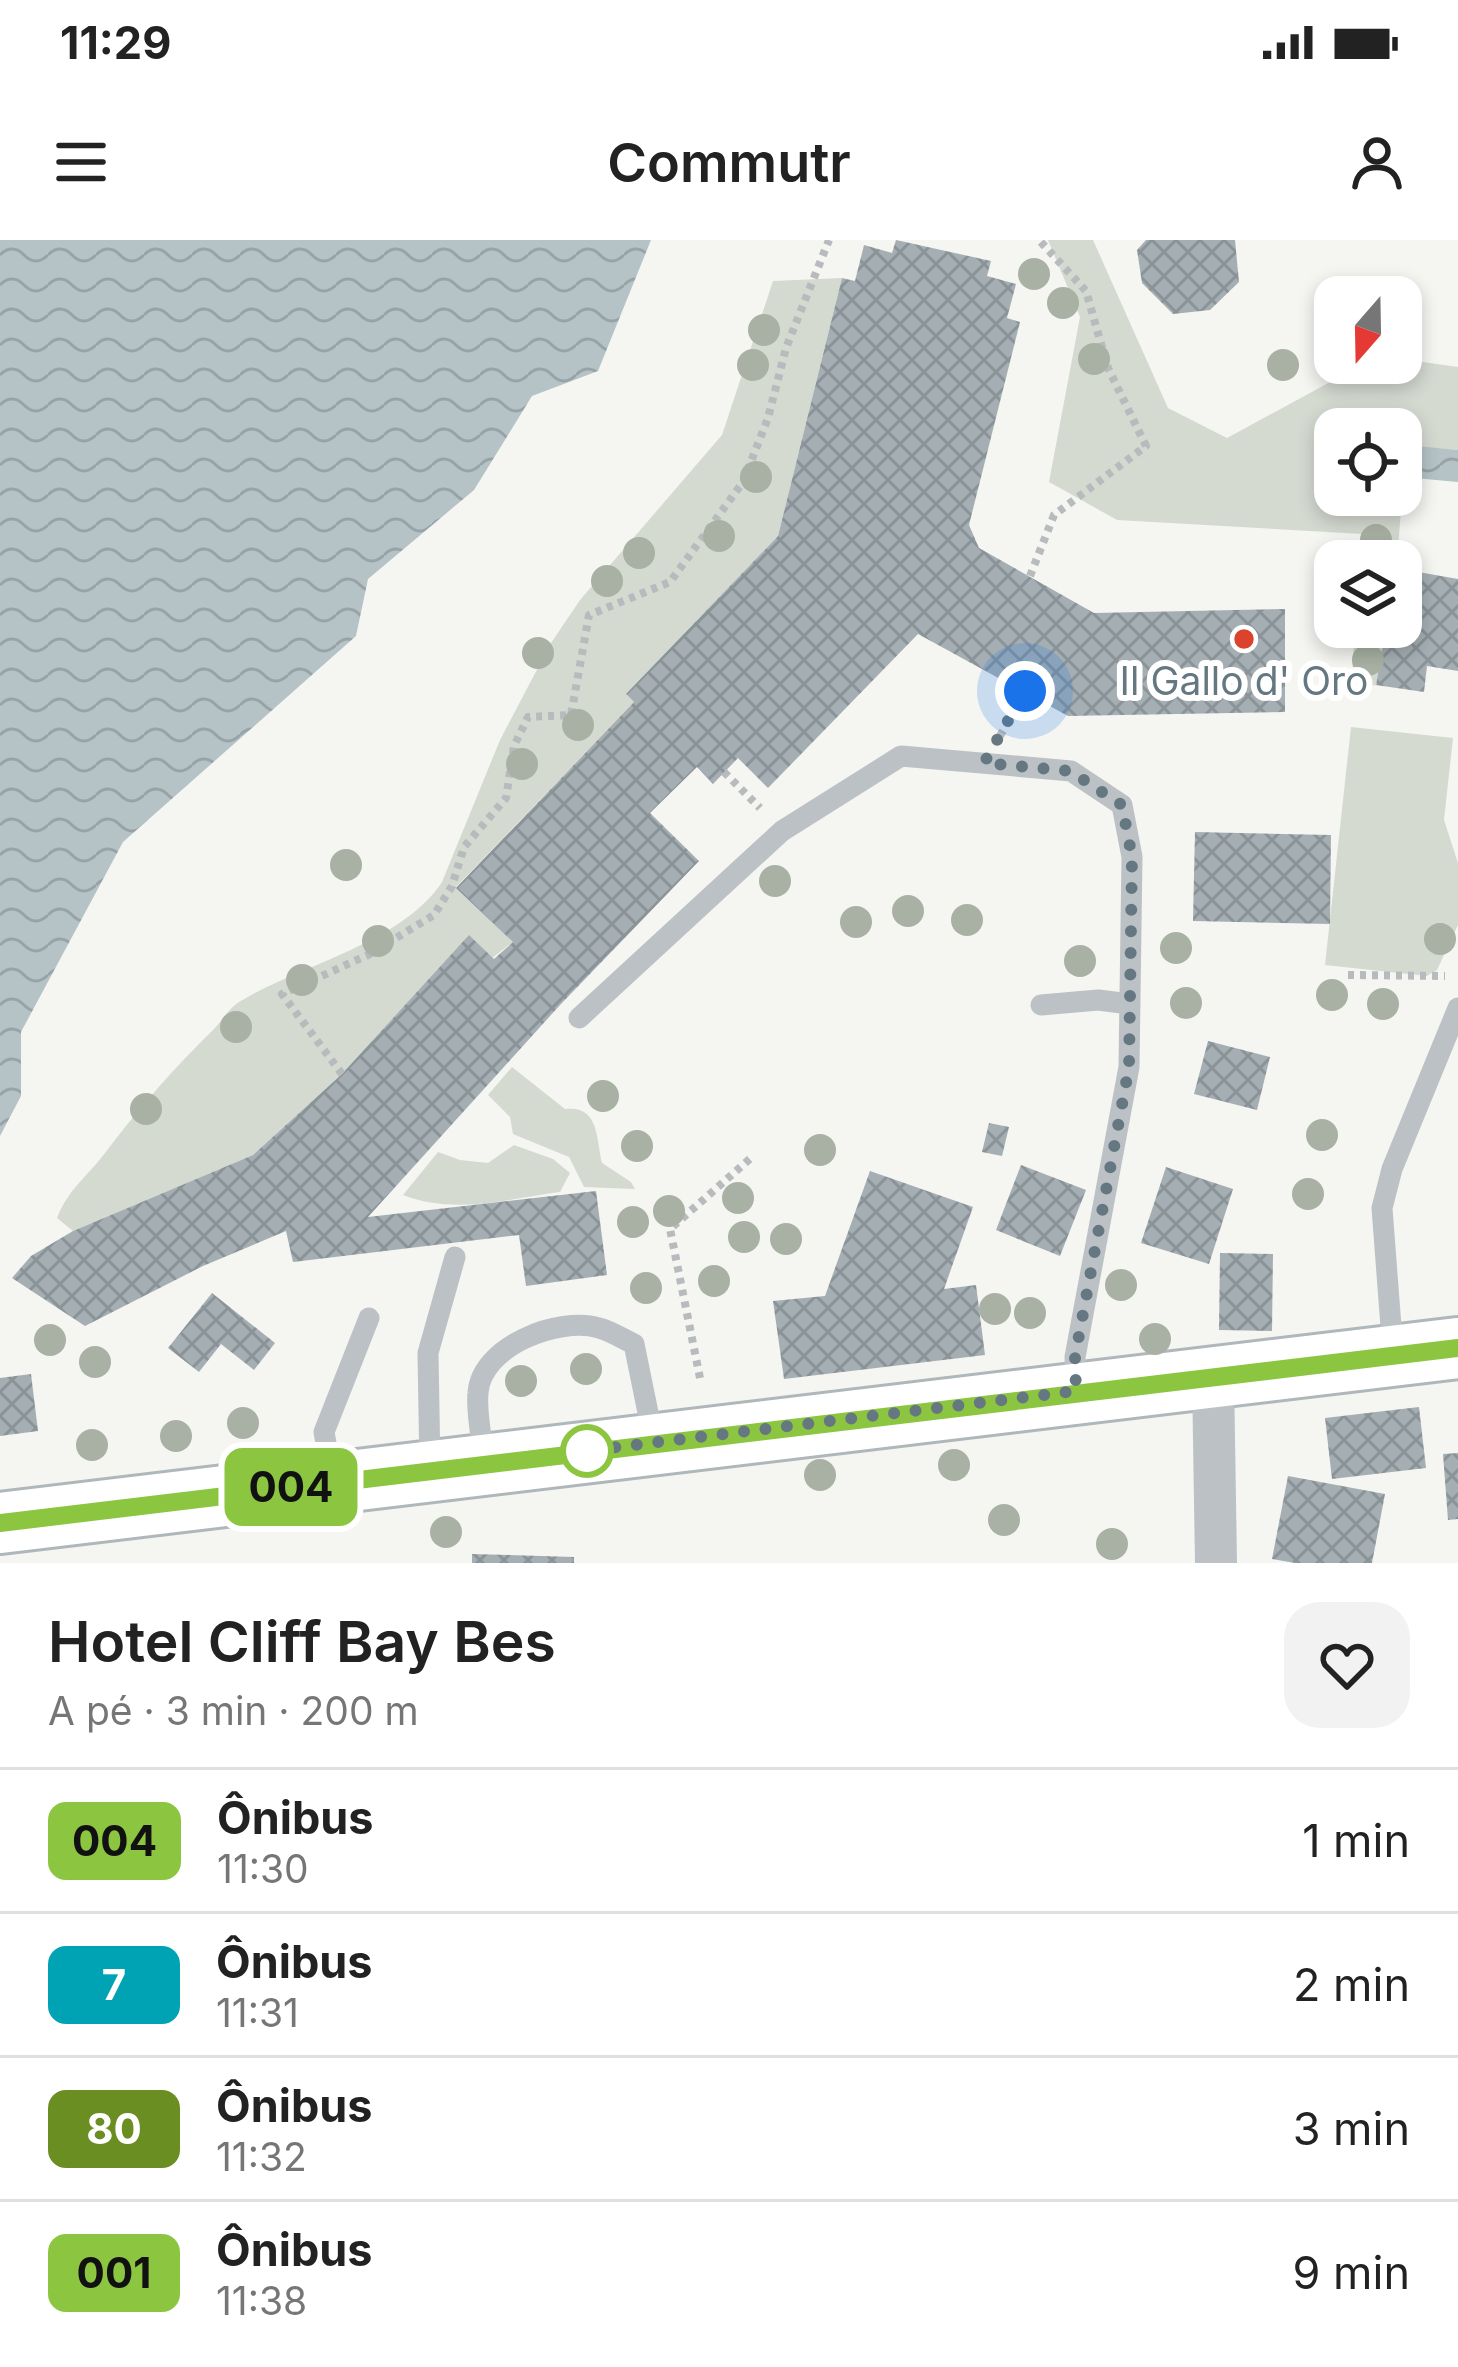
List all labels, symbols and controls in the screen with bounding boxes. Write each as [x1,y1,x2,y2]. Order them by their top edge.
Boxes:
text: 11:29 [60,15,171,70]
icon: menu [48,129,114,195]
icon: person [1344,129,1410,195]
text: Commutr [607,130,851,195]
north arrow [1314,276,1422,384]
map controls [1314,276,1422,648]
button: locate [1314,408,1422,516]
button: layers [1314,540,1422,648]
marker: Il Gallo d' Oro [1231,626,1257,652]
place label: Il Gallo d' Oro [1120,657,1368,704]
your location [995,661,1055,721]
unlabelled marker [562,1426,612,1476]
line badge: 004 [222,1448,360,1526]
text: 004 [248,1461,334,1512]
button: heart [1284,1602,1410,1728]
text: Hotel Cliff Bay Bes [48,1607,556,1676]
text: A pé · 3 min · 200 m [48,1687,419,1734]
text: Ônibus [217,1790,374,1845]
text: 1 min [1302,1813,1410,1868]
text: 004 [72,1815,157,1866]
text: 11:30 [217,1845,309,1892]
text: Ônibus [216,1934,372,1989]
text: 2 min [1293,1957,1410,2012]
text: 7 [102,1959,126,2010]
text: 11:31 [216,1989,299,2036]
text: Ônibus [216,2078,372,2133]
text: 3 min [1293,2101,1410,2156]
text: 80 [86,2103,142,2154]
text: 11:32 [216,2133,307,2180]
text: Ônibus [216,2222,372,2277]
text: 9 min [1293,2245,1410,2300]
text: 001 [77,2247,151,2298]
text: 11:38 [216,2277,307,2324]

